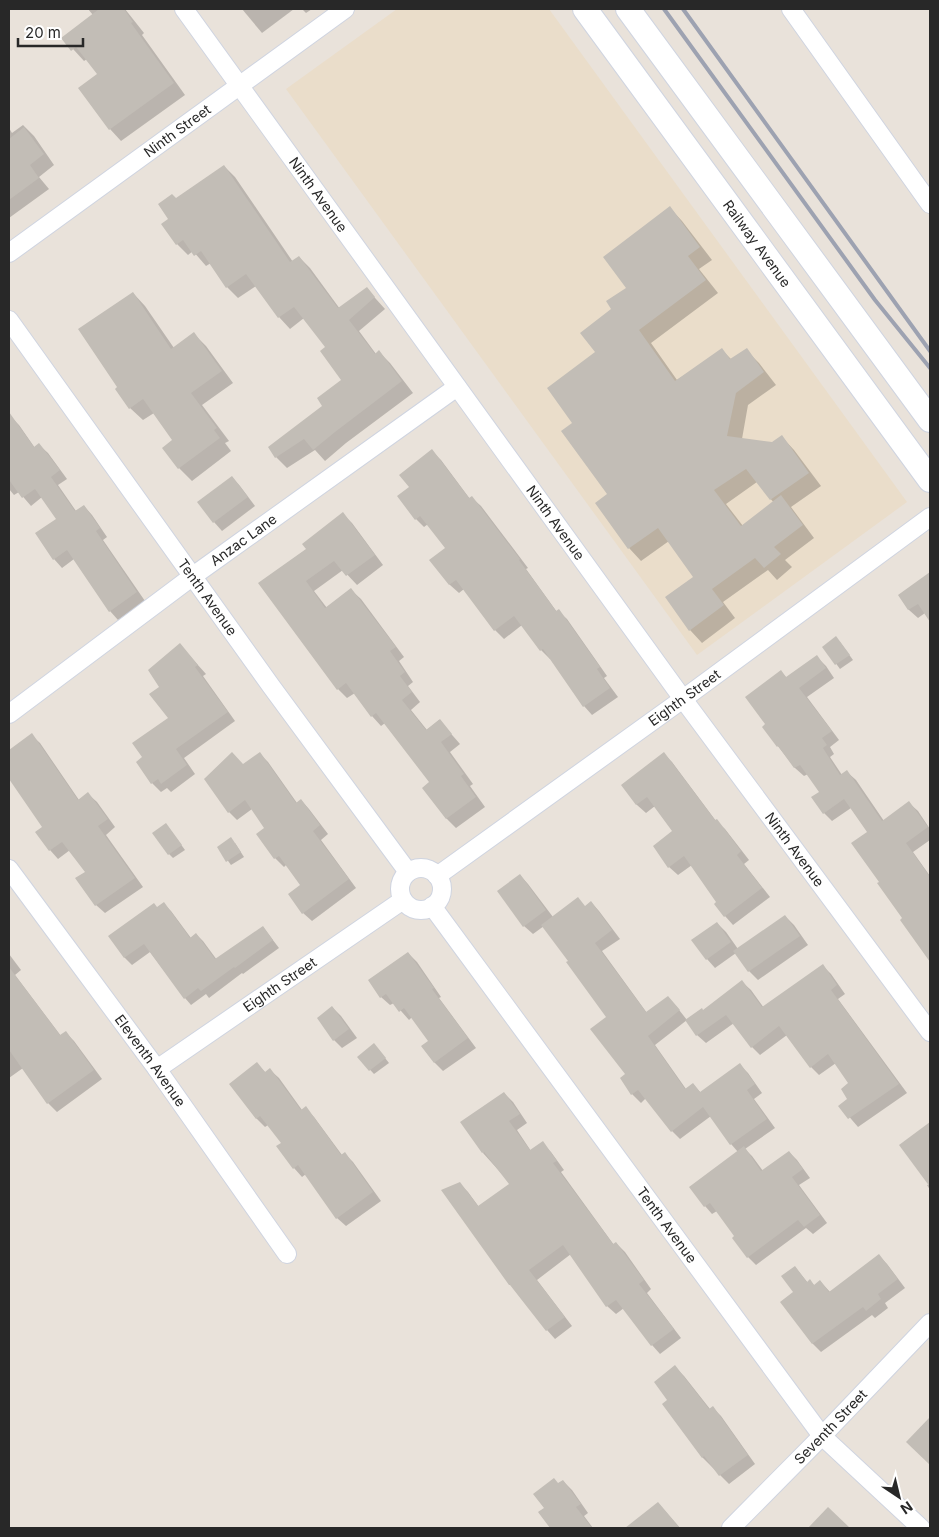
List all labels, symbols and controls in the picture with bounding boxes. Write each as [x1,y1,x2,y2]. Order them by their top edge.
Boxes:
scale bar [18,15,82,47]
text: 20 m [25,23,61,42]
street label: Ninth Street [140,100,214,160]
street label: Ninth Avenue [286,154,351,235]
street label: Railway Avenue [720,197,795,290]
street label: Ninth Avenue [523,482,589,563]
street label: Anzac Lane [207,510,280,569]
street label: Tenth Avenue [175,555,241,639]
street label: Eighth Street [645,665,724,729]
street label: Ninth Avenue [762,809,828,890]
street label: Eighth Street [240,953,320,1015]
street label: Eleventh Avenue [111,1011,190,1110]
street label: Tenth Avenue [633,1183,701,1266]
street label: Seventh Street [790,1385,870,1467]
north arrow [874,1472,924,1522]
text: N [897,1498,916,1518]

